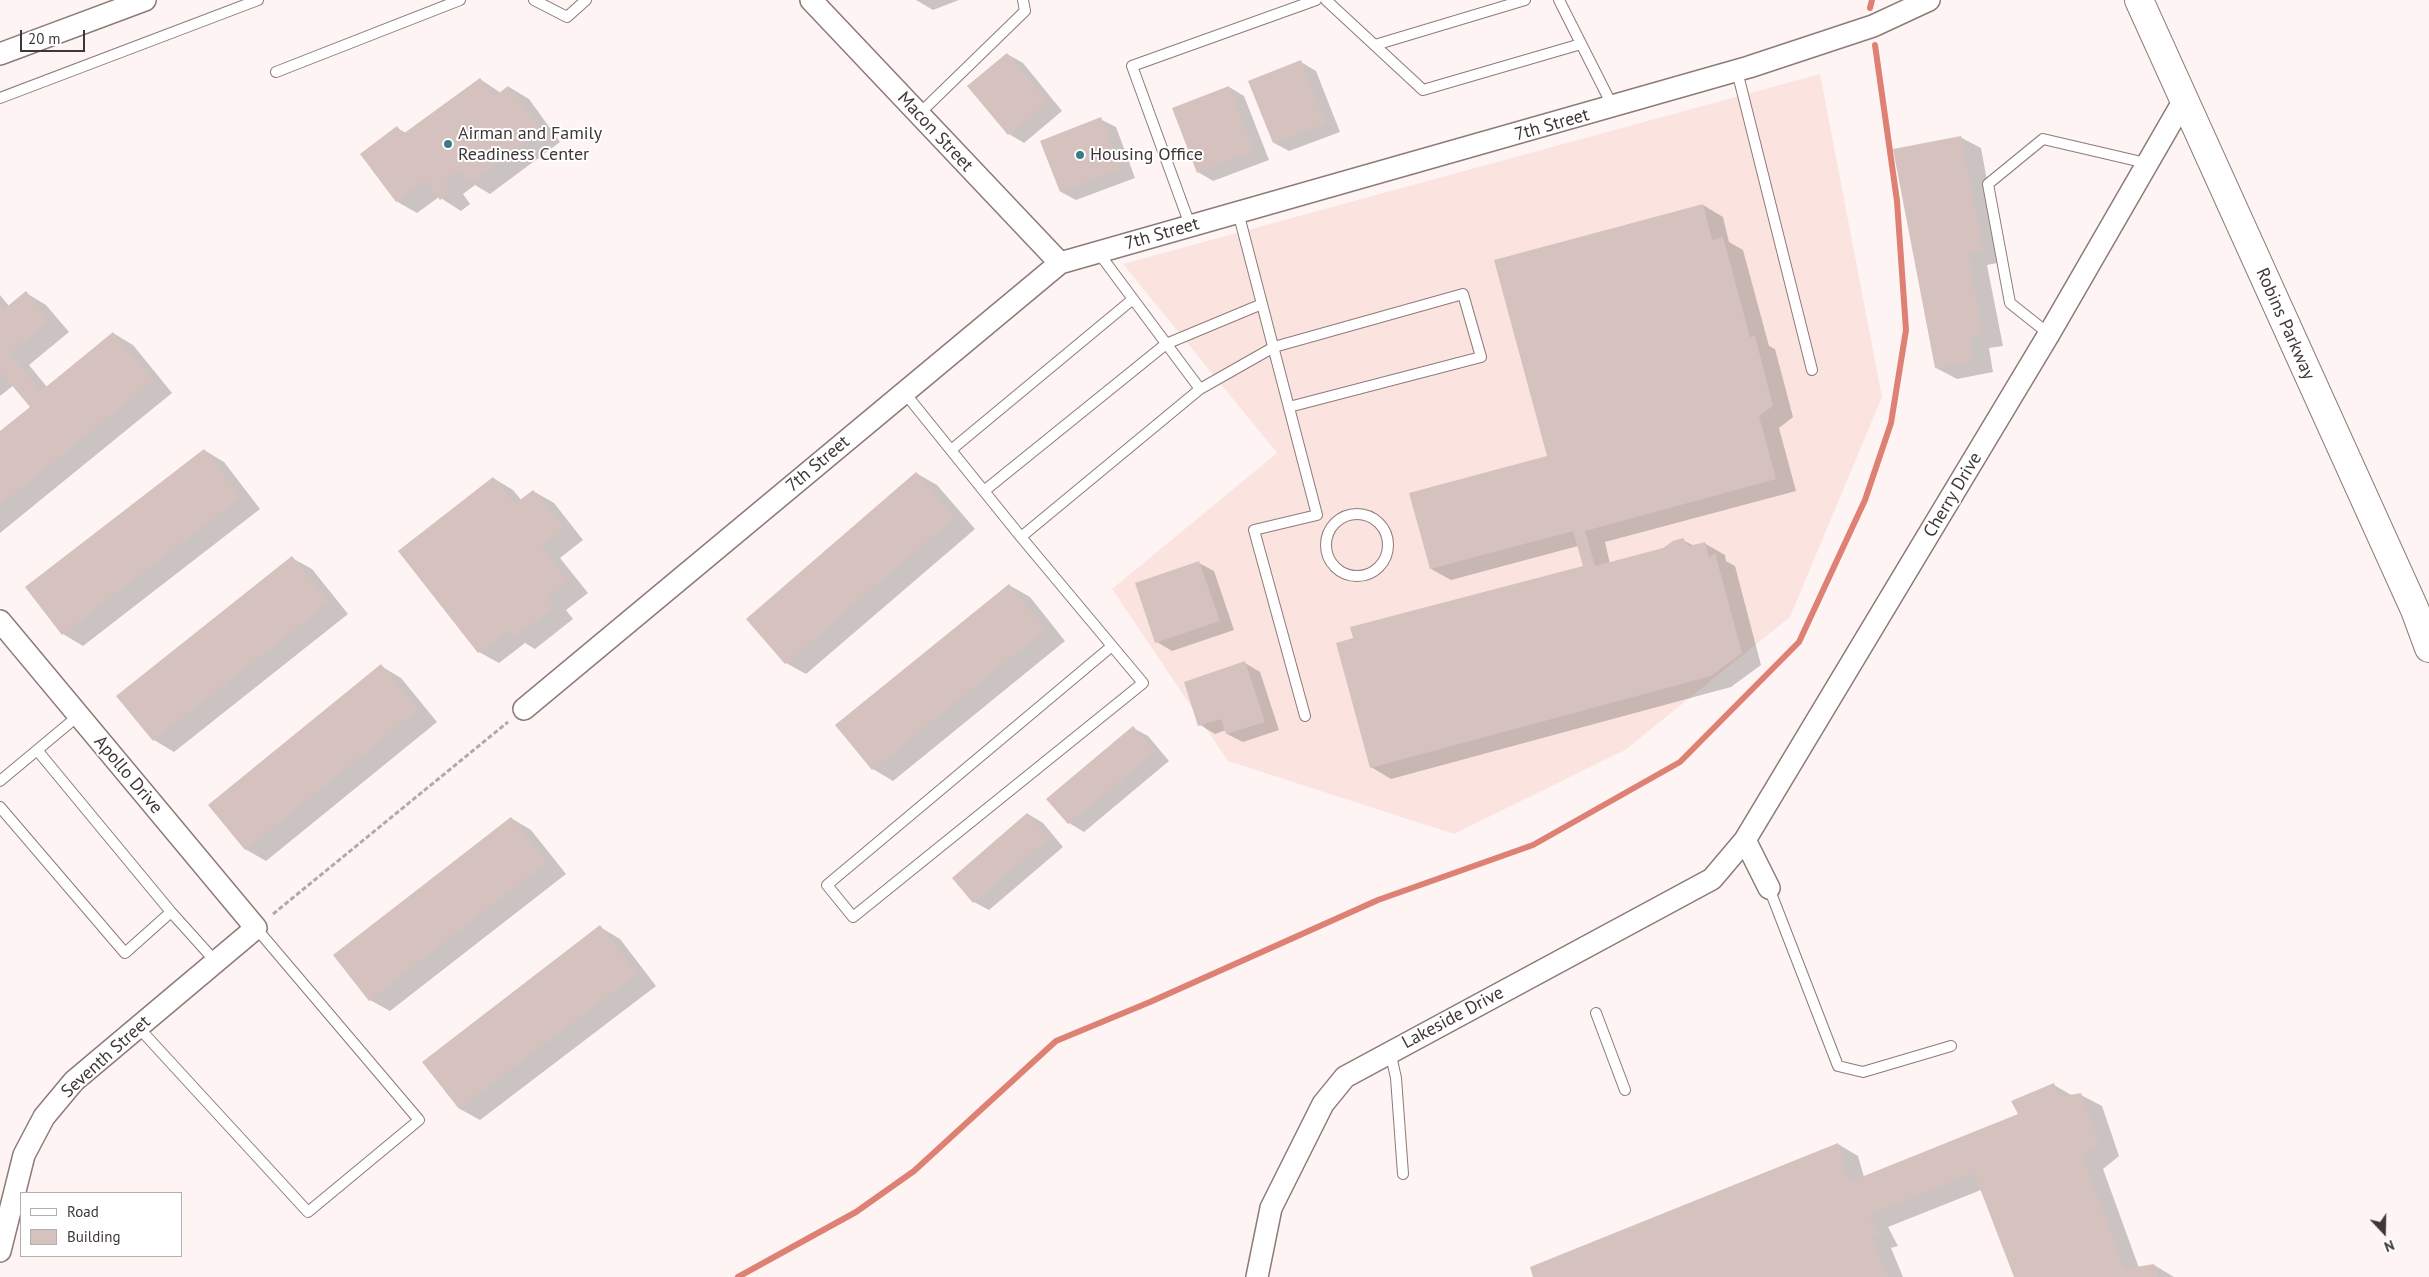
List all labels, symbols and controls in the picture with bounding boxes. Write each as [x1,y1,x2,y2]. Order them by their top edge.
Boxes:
scale bar [22,20,88,52]
text: 20 m [28,29,61,48]
street label: Macon Street [893,88,977,176]
street label: 7th Street [1512,104,1592,146]
place label: Airman and Family Readiness Center [458,123,602,166]
marker: Airman and Family Readiness Center [442,138,454,150]
place label: Housing Office [1090,144,1203,166]
marker: Housing Office [1074,149,1086,161]
street label: 7th Street [1122,213,1202,255]
street label: Robins Parkway [2251,265,2319,383]
street label: 7th Street [782,431,854,497]
street label: Cherry Drive [1919,449,1987,541]
street label: Apollo Drive [89,732,167,818]
street label: Lakeside Drive [1399,982,1507,1054]
street label: Seventh Street [57,1011,155,1103]
legend [20,1192,182,1257]
text: Road [67,1202,99,1221]
north arrow [2359,1207,2409,1257]
text: Building [67,1227,121,1246]
text: N [2382,1236,2397,1256]

